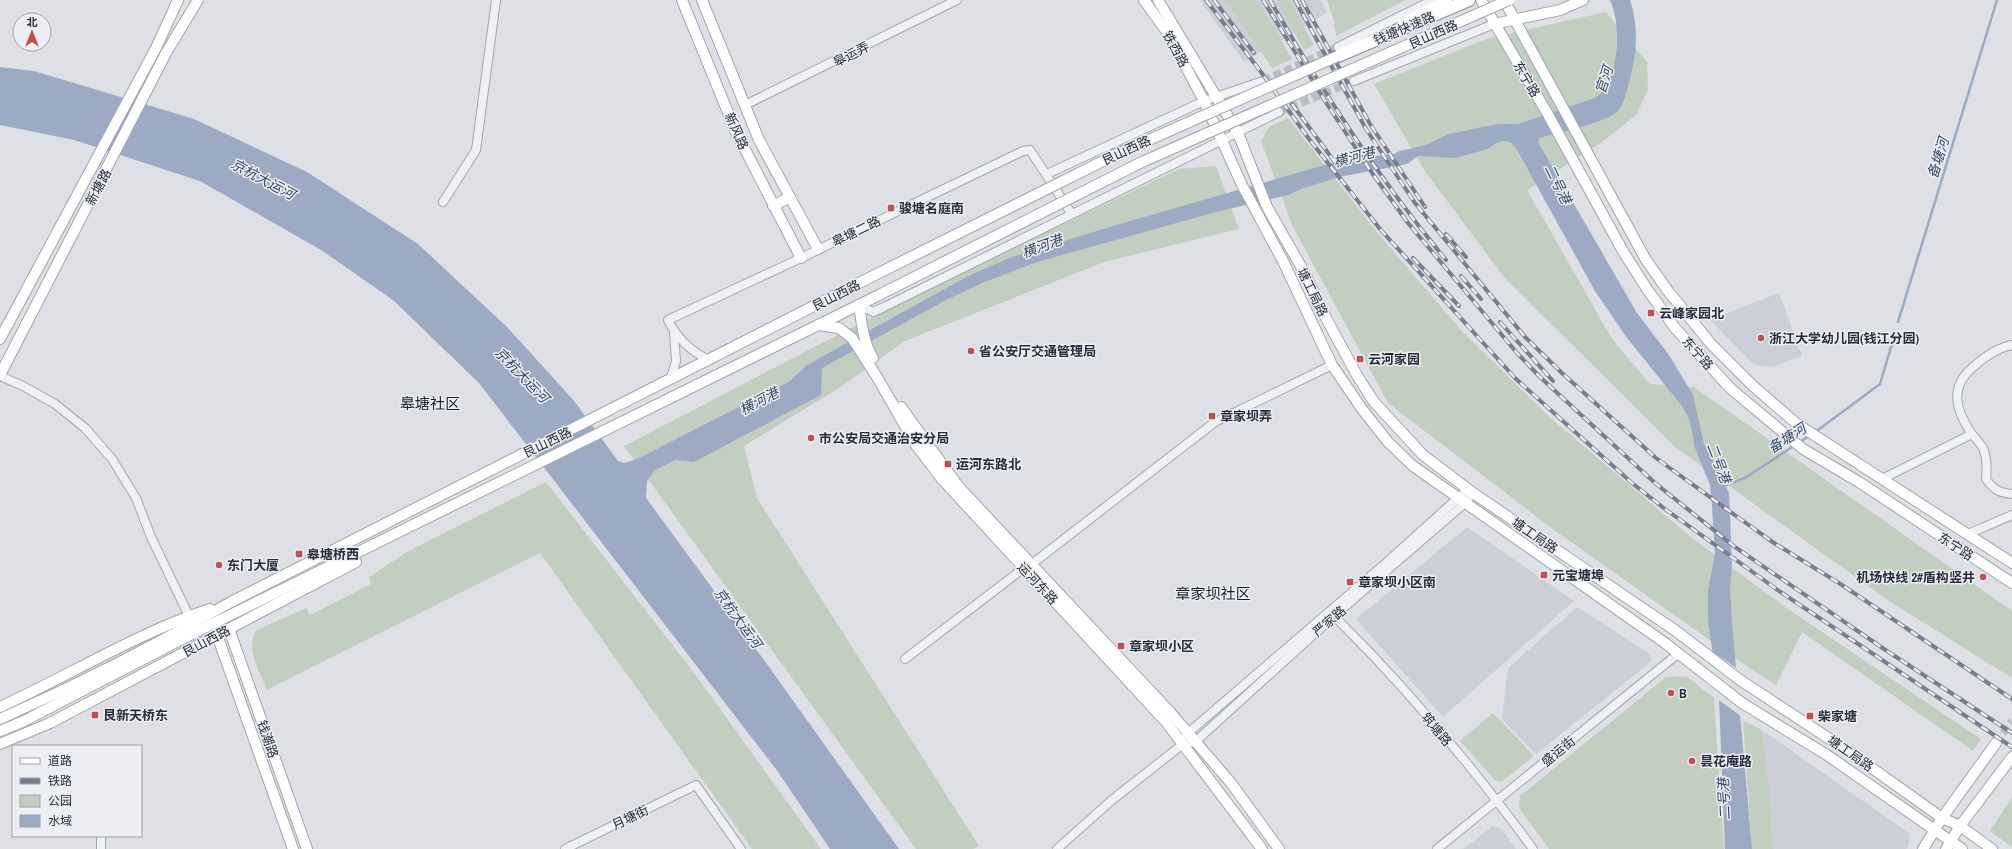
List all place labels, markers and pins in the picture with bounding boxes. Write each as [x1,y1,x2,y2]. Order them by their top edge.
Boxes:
place label: 骏塘名庭南 [899,200,964,217]
marker: 骏塘名庭南 [886,203,896,213]
place label: 云峰家园北 [1659,305,1724,322]
marker: 云峰家园北 [1646,308,1656,318]
place label: 浙江大学幼儿园(钱江分园) [1769,330,1920,347]
marker: 浙江大学幼儿园(钱江分园) [1756,333,1766,343]
place label: 省公安厅交通管理局 [979,343,1096,360]
marker: 省公安厅交通管理局 [966,346,976,356]
place label: 云河家园 [1368,351,1420,368]
marker: 云河家园 [1355,354,1365,364]
place label: 章家坝弄 [1220,408,1272,425]
marker: 章家坝弄 [1207,411,1217,421]
place label: 市公安局交通治安分局 [819,430,949,447]
marker: 市公安局交通治安分局 [806,433,816,443]
place label: 运河东路北 [956,456,1021,473]
marker: 运河东路北 [943,459,953,469]
place label: 皋塘桥西 [307,546,359,563]
marker: 皋塘桥西 [294,549,304,559]
place label: 东门大厦 [227,557,279,574]
marker: 东门大厦 [214,560,224,570]
place label: 元宝塘埠 [1552,567,1604,584]
place label: 机场快线 2#盾构竖井 [1856,569,1975,586]
marker: 元宝塘埠 [1539,570,1549,580]
marker: 机场快线 2#盾构竖井 [1978,572,1988,582]
place label: 章家坝小区南 [1358,574,1436,591]
marker: 章家坝小区南 [1345,577,1355,587]
place label: 章家坝小区 [1129,638,1194,655]
marker: 章家坝小区 [1116,641,1126,651]
place label: B [1679,685,1687,702]
marker: B [1666,688,1676,698]
place label: 艮新天桥东 [103,707,168,724]
place label: 柴家塘 [1818,708,1857,725]
marker: 艮新天桥东 [90,710,100,720]
marker: 柴家塘 [1805,711,1815,721]
place label: 昙花庵路 [1700,753,1752,770]
marker: 昙花庵路 [1687,756,1697,766]

